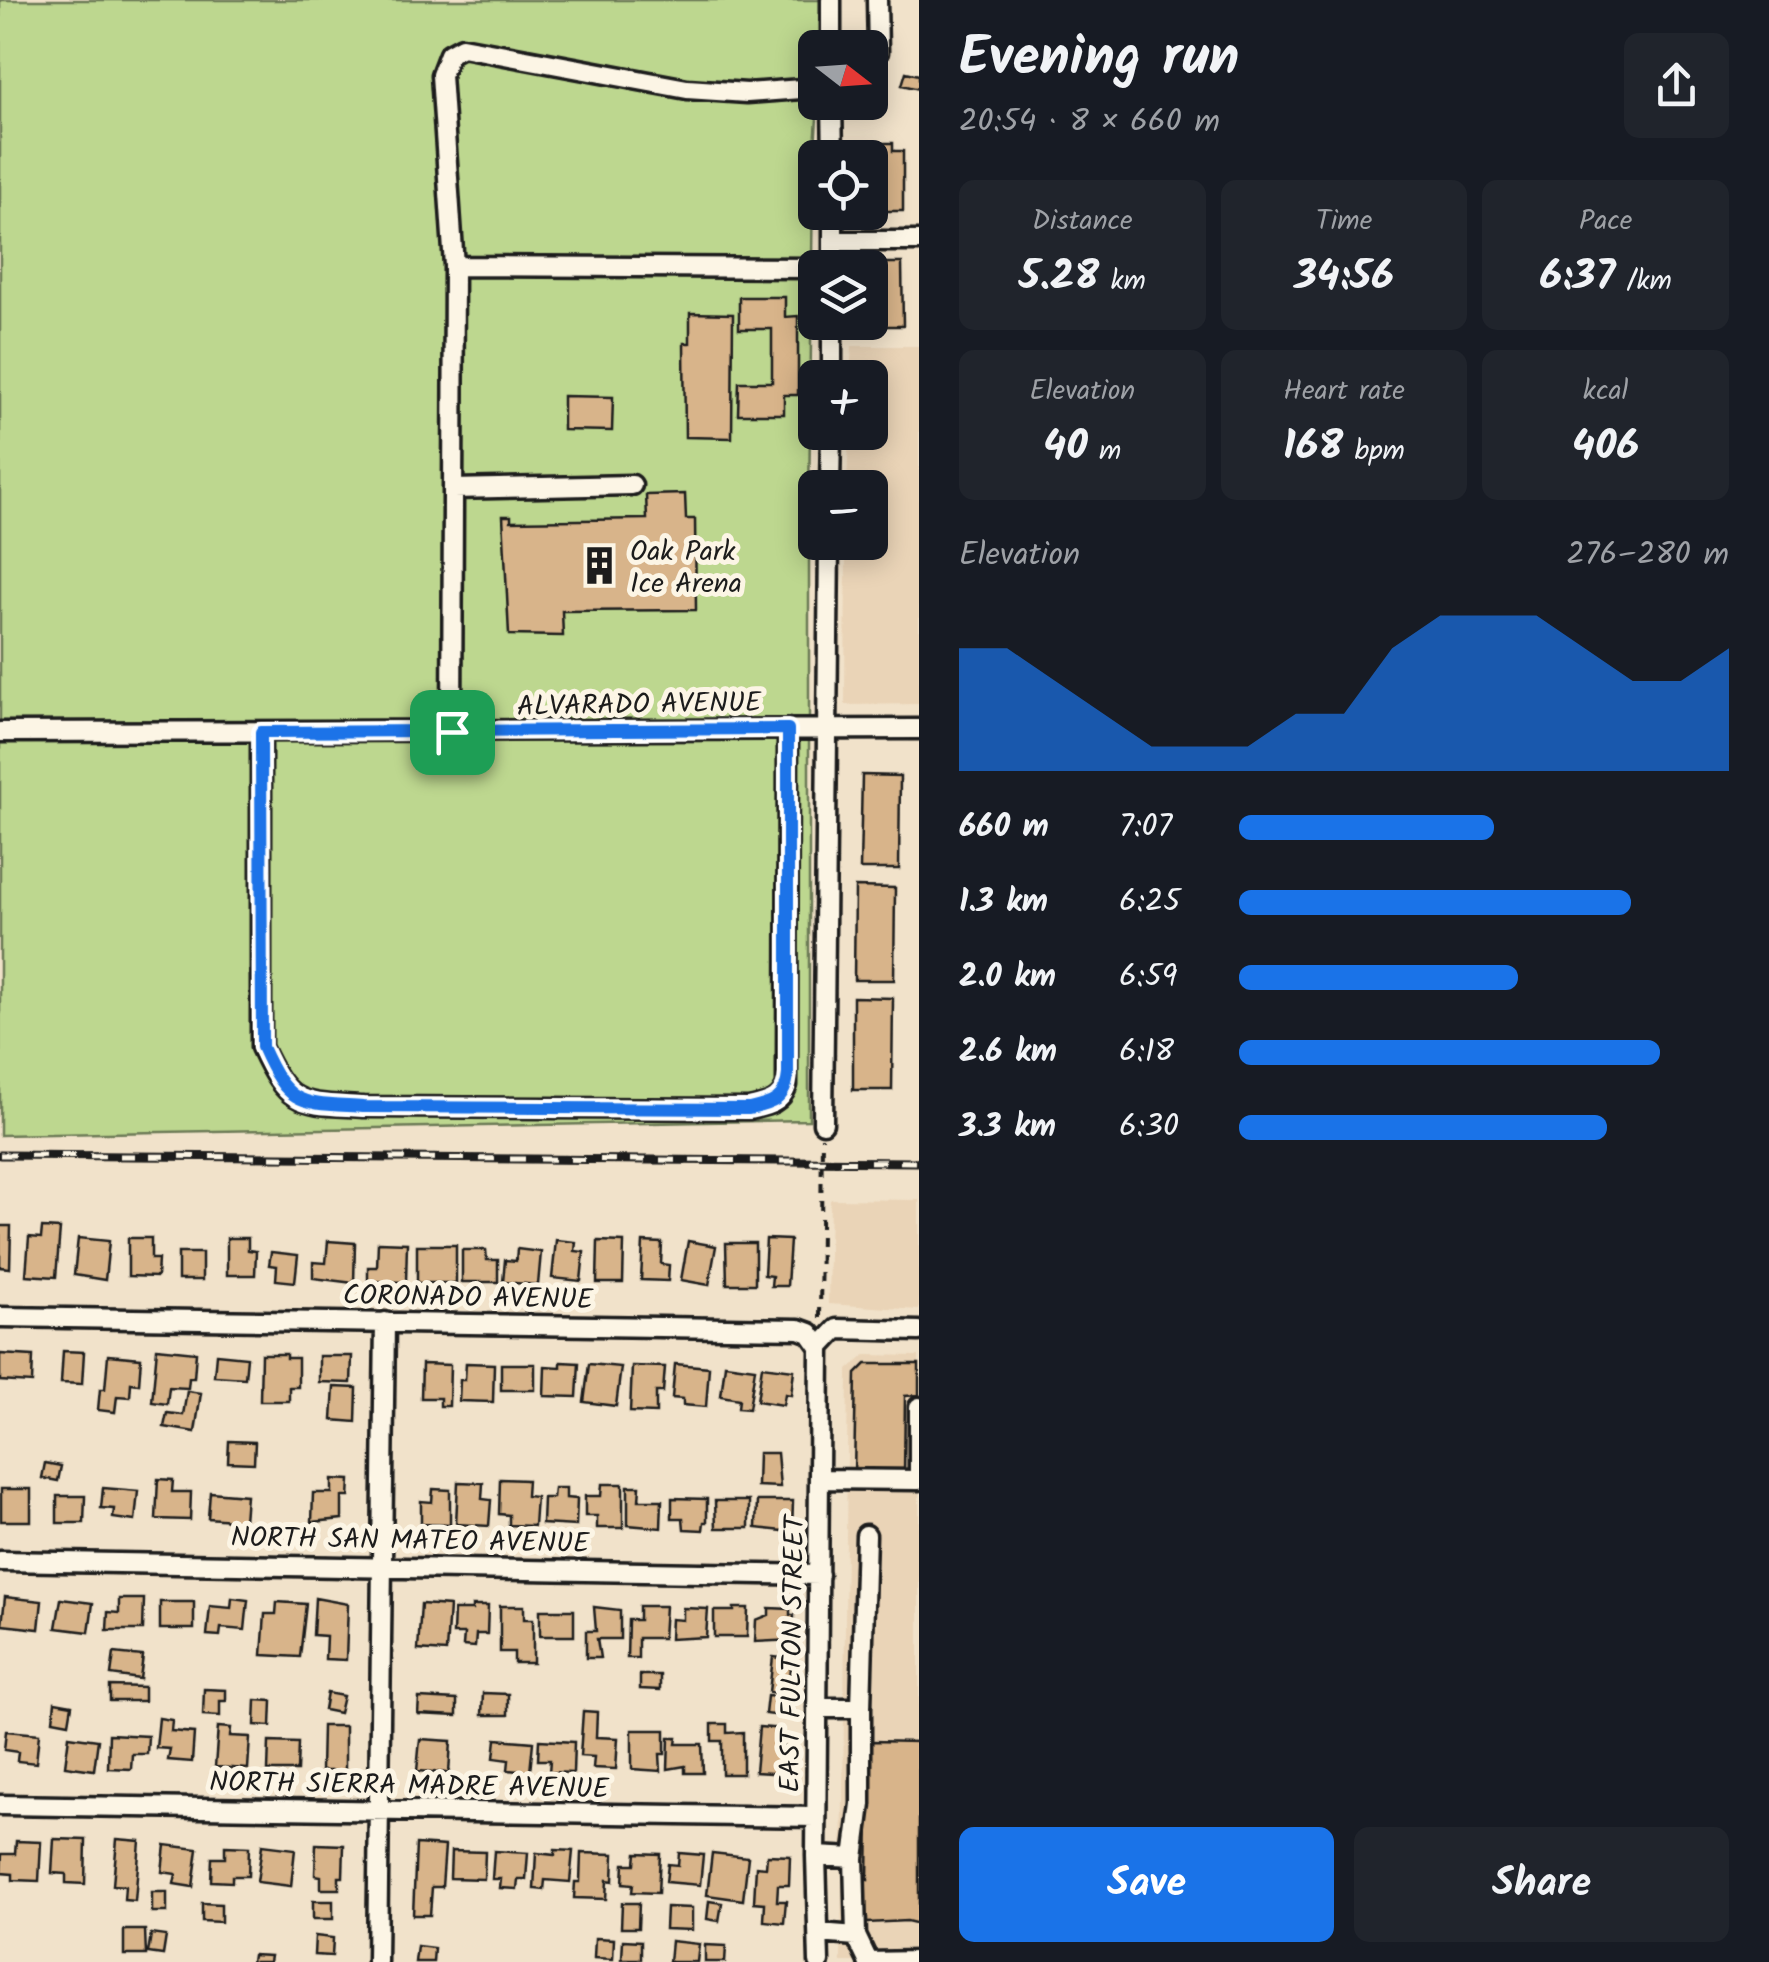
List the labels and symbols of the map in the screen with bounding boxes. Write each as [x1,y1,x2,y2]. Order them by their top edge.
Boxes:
north arrow [798,30,888,120]
place label: Oak Park Ice Arena [630,530,742,607]
building icon: Oak Park Ice Arena [579,545,621,587]
street label: ALVARADO AVENUE [516,681,762,730]
pin [410,690,495,775]
street label: CORONADO AVENUE [342,1274,594,1323]
street label: EAST FULTON STREET [769,1513,818,1793]
street label: NORTH SAN MATEO AVENUE [230,1516,590,1567]
street label: NORTH SIERRA MADRE AVENUE [209,1761,610,1812]

